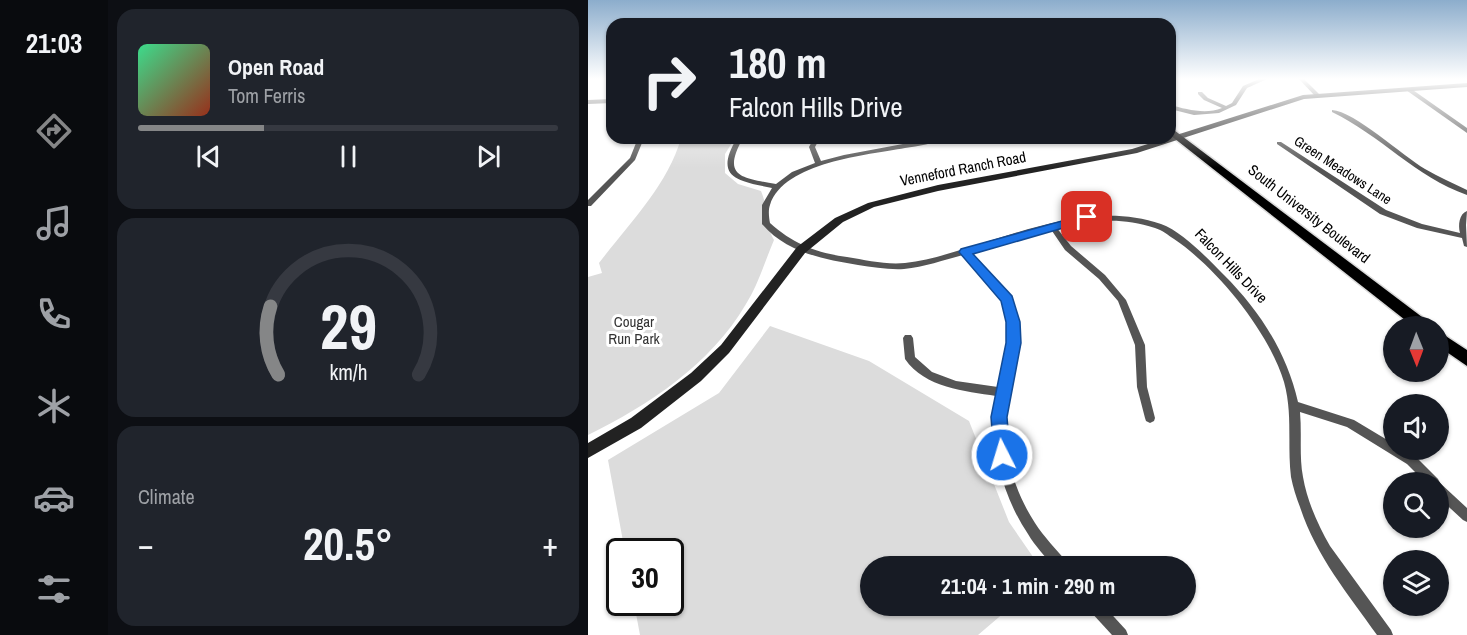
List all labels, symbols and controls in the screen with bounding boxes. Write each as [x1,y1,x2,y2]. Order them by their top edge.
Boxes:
text: 21:03 [26,25,82,61]
text: 180 m [729,35,827,91]
icon: right [630,42,708,120]
text: Open Road [228,52,324,82]
text: Tom Ferris [228,82,306,109]
text: Falcon Hills Drive [729,89,903,125]
icon: directions [33,110,75,152]
street label: Green Meadows Lane [1291,132,1395,208]
icon: previous [192,140,225,173]
icon: pause [332,140,365,173]
icon: next [472,140,505,173]
street label: Venneford Ranch Road [898,146,1028,191]
street label: South University Boulevard [1244,159,1375,268]
pin [1061,191,1112,242]
icon: arrive [1070,200,1103,233]
icon: music [33,202,75,244]
street label: Falcon Hills Drive [1190,224,1273,308]
text: 29 [320,284,376,368]
icon: phone [33,293,75,335]
park label: Cougar Run Park [608,311,660,349]
north arrow [1383,316,1449,382]
map controls [1383,316,1449,616]
text: km/h [329,358,367,387]
icon: climate [33,385,75,427]
button: sound [1383,394,1449,460]
position arrow [970,423,1034,487]
button: search [1383,472,1449,538]
icon: car [33,477,75,519]
text: Climate [138,483,195,510]
text: 20.5° [303,513,393,574]
text: − [138,522,154,566]
text: + [542,522,558,566]
speed limit sign: 30 [606,538,684,616]
button: layers [1383,550,1449,616]
icon: filters [33,568,75,610]
text: 21:04 · 1 min · 290 m [941,571,1115,601]

